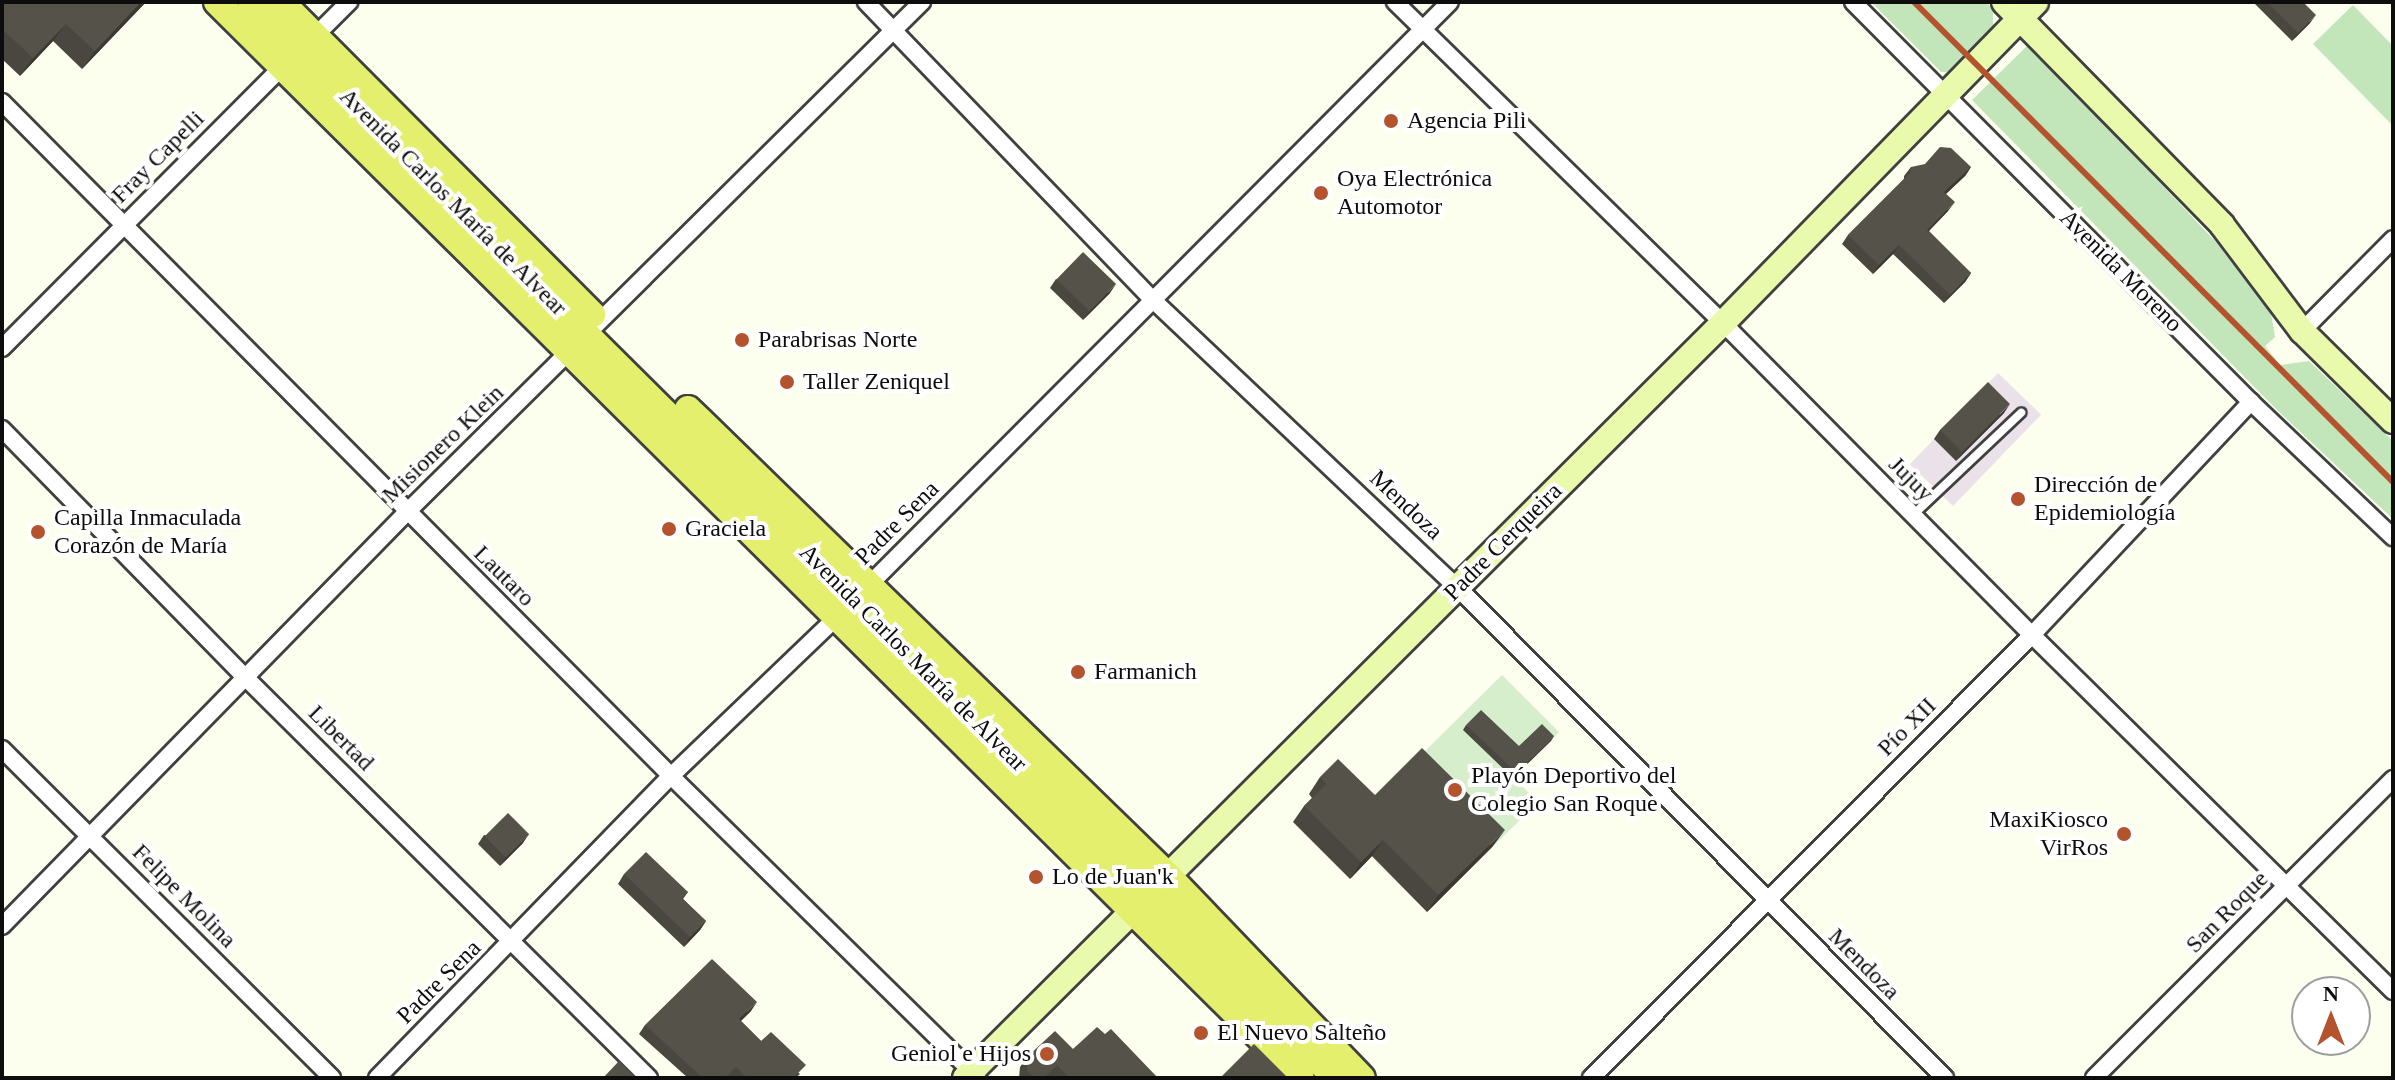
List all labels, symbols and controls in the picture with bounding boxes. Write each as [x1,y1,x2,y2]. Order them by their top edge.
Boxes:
street label: Avenida Carlos María de Alvear [333,82,573,322]
street label: Fray Capelli [106,105,210,209]
place label: Agencia Pili [1407,107,1526,135]
marker: Agencia Pili [1382,112,1400,130]
place label: Oya Electrónica Automotor [1337,165,1492,221]
marker: Oya Electrónica Automotor [1312,184,1330,202]
street label: Avenida Moreno [2054,204,2188,338]
place label: Parabrisas Norte [758,326,917,354]
marker: Parabrisas Norte [733,331,751,349]
place label: Taller Zeniquel [803,368,950,396]
marker: Taller Zeniquel [778,373,796,391]
street label: Misionero Klein [376,379,510,509]
street label: Jujuy [1882,450,1940,508]
street label: Mendoza [1364,464,1448,546]
place label: Dirección de Epidemiología [2034,471,2175,527]
street label: Padre Sena [849,475,945,571]
street label: Padre Cerqueira [1438,477,1568,607]
marker: Dirección de Epidemiología [2009,490,2027,508]
place label: Capilla Inmaculada Corazón de María [54,504,241,560]
place label: Graciela [685,515,766,543]
marker: Graciela [660,520,678,538]
marker: Capilla Inmaculada Corazón de María [29,523,47,541]
street label: Avenida Carlos María de Alvear [793,538,1033,778]
street label: Lautaro [467,539,541,613]
place label: Farmanich [1094,658,1197,686]
marker: Farmanich [1069,663,1087,681]
street label: Pío XII [1872,692,1942,762]
street label: Libertad [302,699,380,777]
place label: Playón Deportivo del Colegio San Roque [1471,762,1676,818]
marker: Playón Deportivo del Colegio San Roque [1446,781,1464,799]
place label: MaxiKiosco VirRos [1989,806,2108,862]
marker: MaxiKiosco VirRos [2115,825,2133,843]
street label: Felipe Molina [126,838,242,954]
place label: Lo de Juan'k [1052,863,1174,891]
street label: San Roque [2180,865,2274,959]
marker: Lo de Juan'k [1027,868,1045,886]
street label: Mendoza [1822,922,1906,1006]
street label: Padre Sena [391,934,487,1030]
north arrow [2291,976,2371,1056]
text: N [2323,981,2339,1006]
place label: El Nuevo Salteño [1217,1019,1386,1047]
marker: El Nuevo Salteño [1192,1024,1210,1042]
place label: Geniol e Hijos [891,1040,1031,1068]
marker: Geniol e Hijos [1038,1045,1056,1063]

